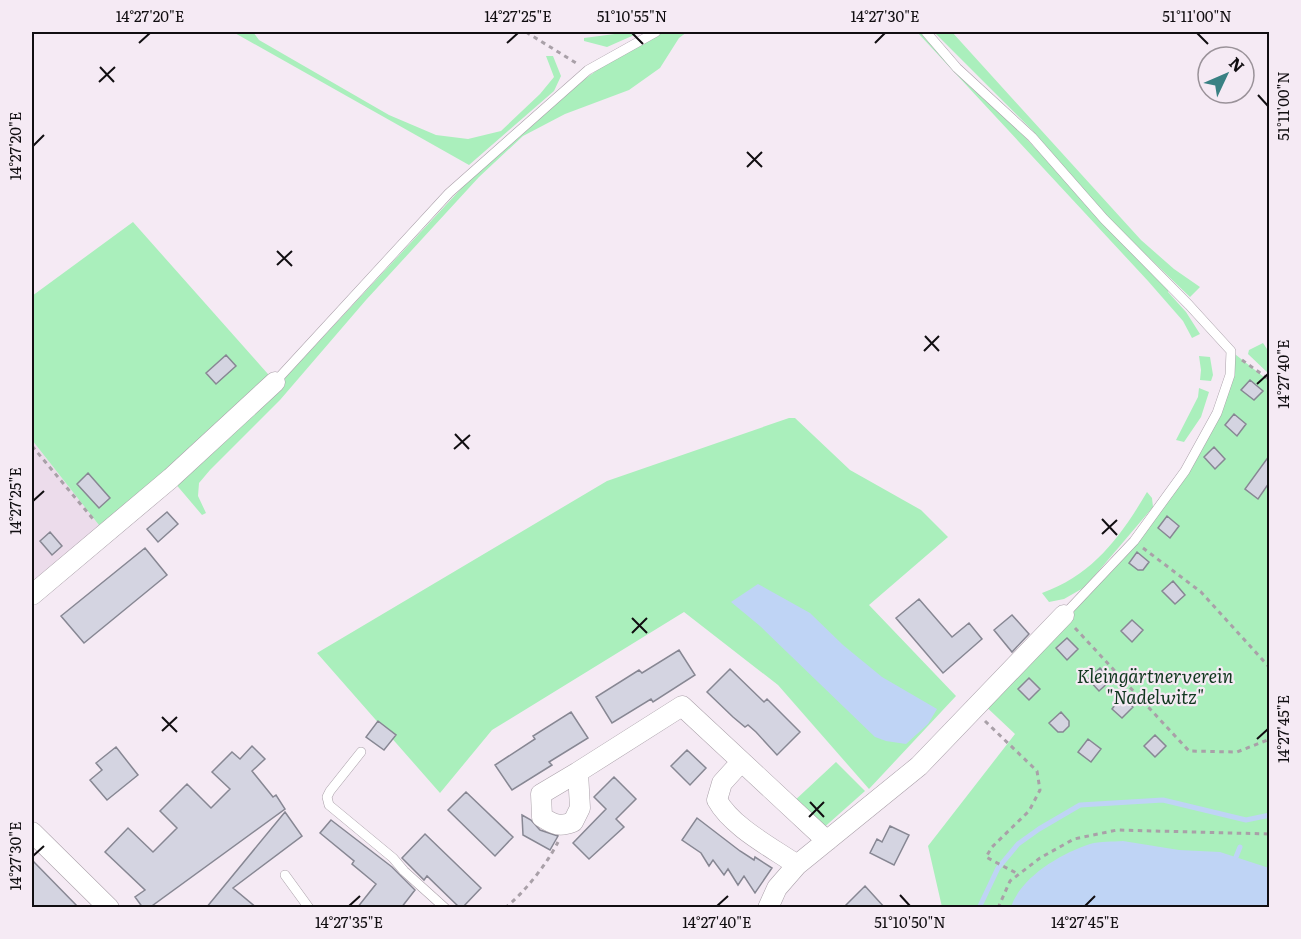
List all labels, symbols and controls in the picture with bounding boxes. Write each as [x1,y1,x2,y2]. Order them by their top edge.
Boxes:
text: 14°27'20"E [116,4,184,27]
text: 14°27'25"E [484,4,552,27]
text: 51°10'55"N [597,4,667,27]
text: 14°27'30"E [850,4,920,27]
text: 51°11'00"N [1162,4,1232,27]
north arrow [1196,45,1256,105]
text: N [1224,51,1251,77]
text: 51°11'00"N [1271,71,1294,141]
text: 14°27'20"E [3,112,26,180]
text: 14°27'40"E [1271,339,1294,409]
text: 14°27'25"E [3,467,26,535]
park label: Kleingärtnerverein "Nadelwitz" [1077,662,1233,710]
text: 14°27'45"E [1271,695,1294,763]
text: 14°27'30"E [3,821,26,891]
text: 14°27'35"E [315,910,383,933]
text: 14°27'40"E [682,910,752,933]
text: 51°10'50"N [874,910,946,933]
text: 14°27'45"E [1051,910,1119,933]

